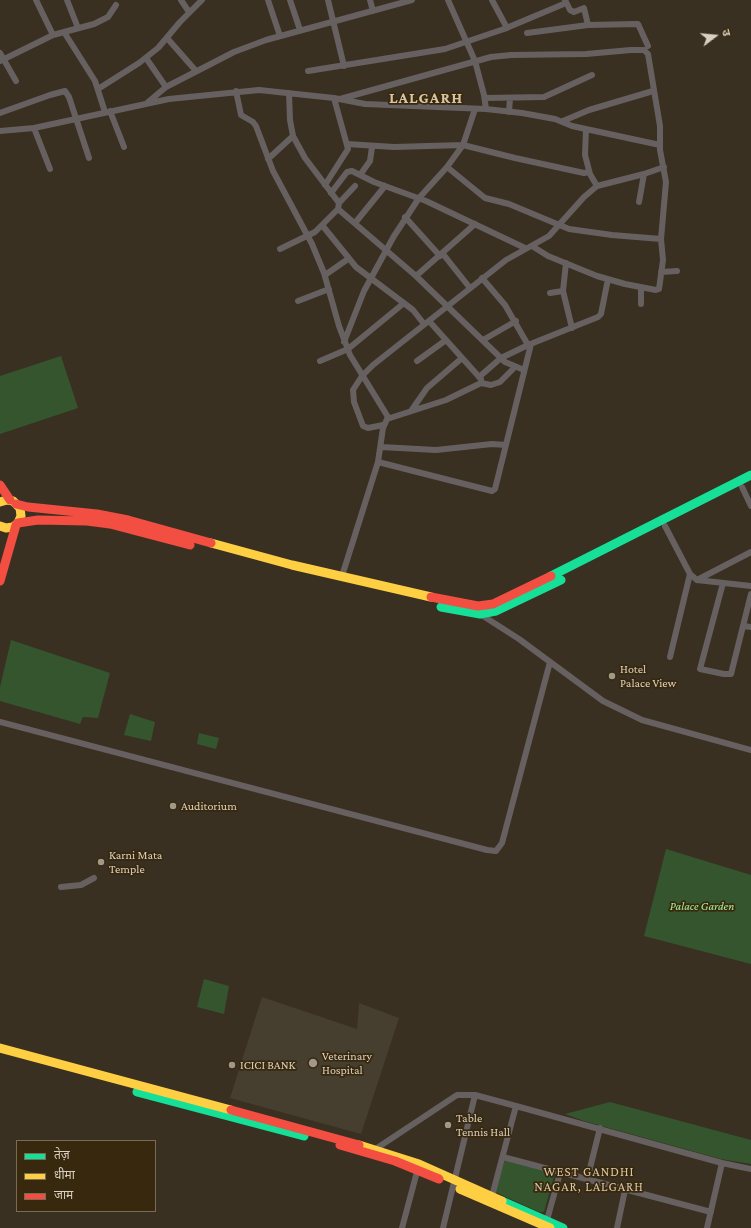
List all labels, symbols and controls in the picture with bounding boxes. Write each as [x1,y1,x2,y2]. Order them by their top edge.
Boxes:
north arrow [695,16,735,56]
text: उ [720,28,733,37]
district label: LALGARH [389,88,463,108]
place label: Hotel Palace View [620,662,676,690]
marker: Hotel Palace View [607,671,617,681]
place label: Auditorium [181,799,237,813]
marker: Auditorium [168,801,178,811]
place label: Karni Mata Temple [109,848,162,876]
marker: Karni Mata Temple [96,857,106,867]
park label: Palace Garden [670,899,734,913]
place label: Veterinary Hospital [322,1049,372,1077]
marker: Veterinary Hospital [307,1057,319,1069]
place label: ICICI BANK [240,1058,295,1072]
marker: ICICI BANK [227,1060,237,1070]
place label: Table Tennis Hall [456,1111,510,1139]
marker: Table Tennis Hall [443,1120,453,1130]
legend [16,1140,156,1212]
text: तेज़ [54,1148,70,1162]
district label: WEST GANDHI NAGAR, LALGARH [534,1164,644,1195]
text: धीमा [54,1168,75,1182]
text: जाम [54,1188,73,1202]

